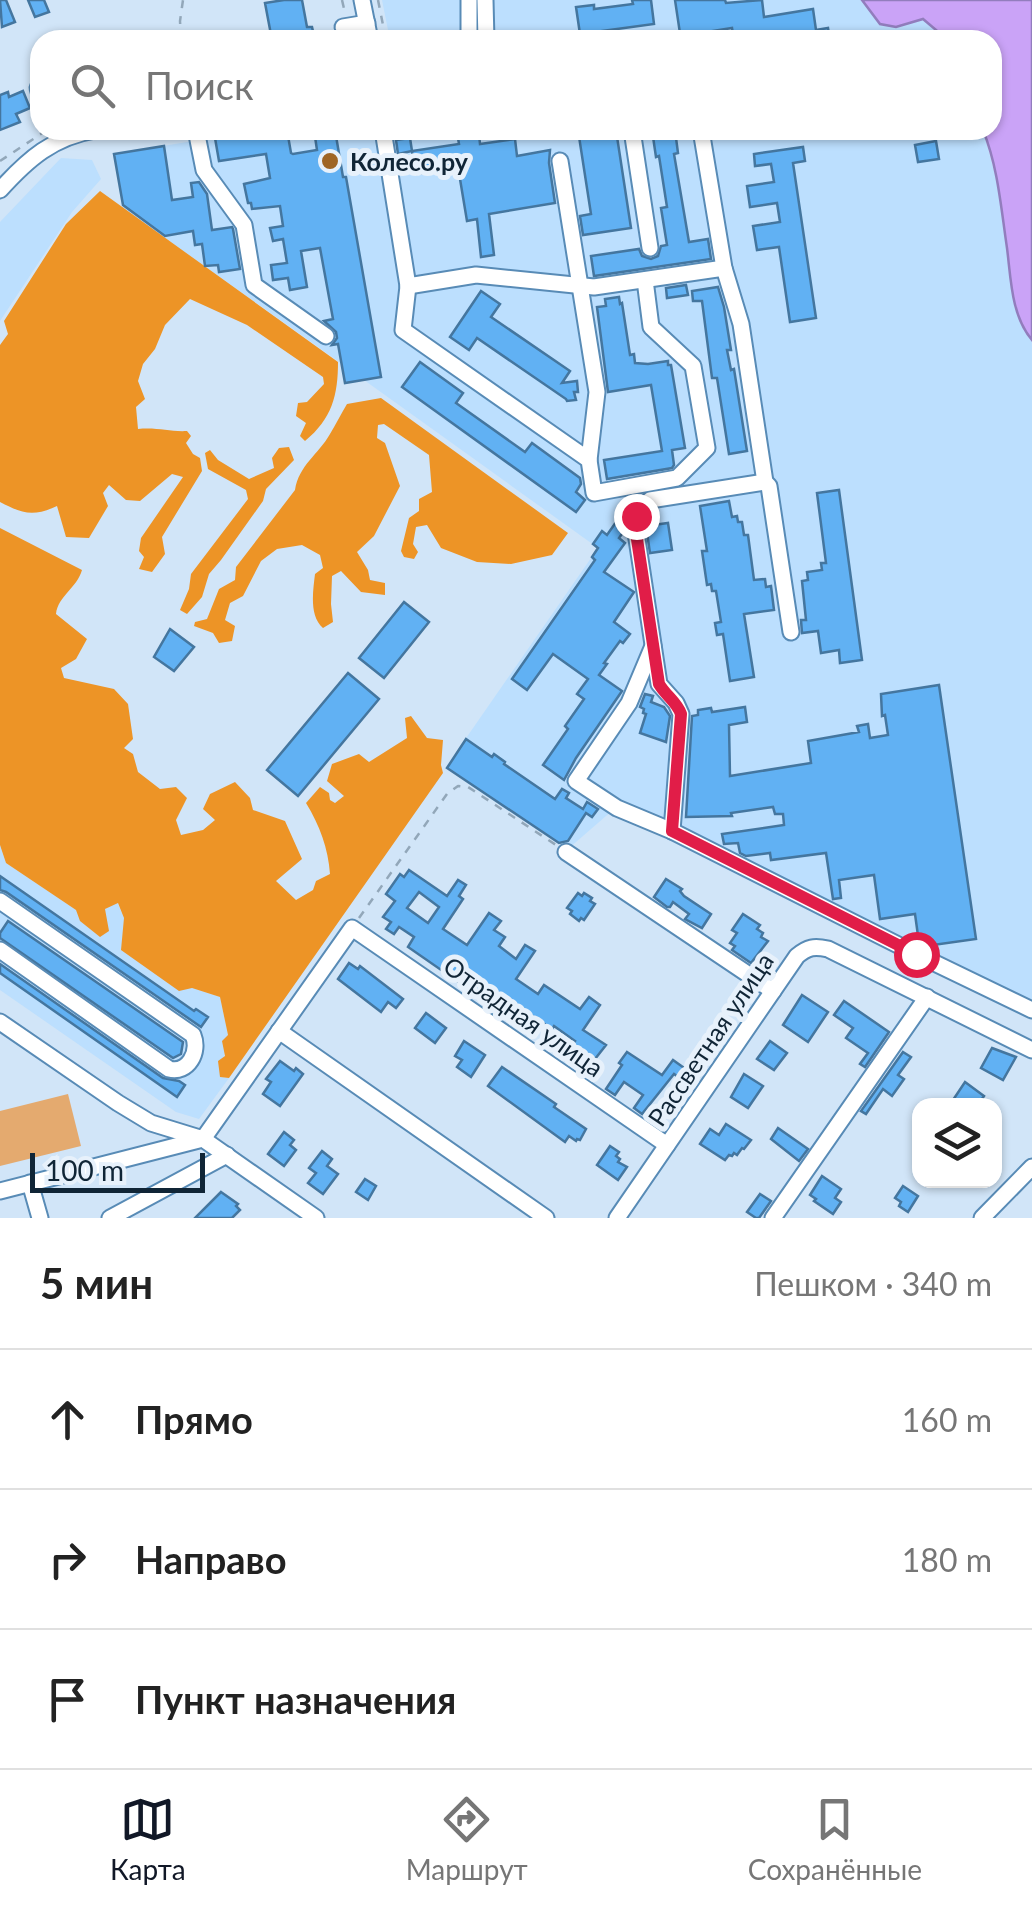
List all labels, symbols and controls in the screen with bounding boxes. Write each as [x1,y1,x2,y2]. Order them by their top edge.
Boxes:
search box [30,30,1002,140]
icon: search [65,58,120,113]
text: Поиск [145,62,254,108]
place label: Колесо.ру [350,146,469,176]
marker: Колесо.ру [319,150,341,172]
route end [614,494,660,540]
route start [894,932,940,978]
street label: Рассветная улица [641,947,779,1131]
street label: Отрадная улица [438,950,610,1082]
map controls [912,1098,1002,1188]
button: layers [912,1098,1002,1188]
scale bar [30,1148,205,1192]
text: 100 m [45,1153,124,1187]
text: 5 мин [40,1258,153,1308]
text: Пешком · 340 m [754,1264,992,1303]
icon: ahead [40,1392,95,1447]
text: Прямо [135,1396,253,1442]
text: 160 m [902,1400,992,1439]
icon: right [40,1532,95,1587]
text: Направо [135,1536,287,1582]
text: 180 m [902,1540,992,1579]
icon: arrive [40,1672,95,1727]
text: Пункт назначения [135,1676,456,1722]
tab: Карта [110,1792,186,1886]
tab: Маршрут [406,1792,528,1886]
tab: Сохранённые [748,1792,922,1886]

